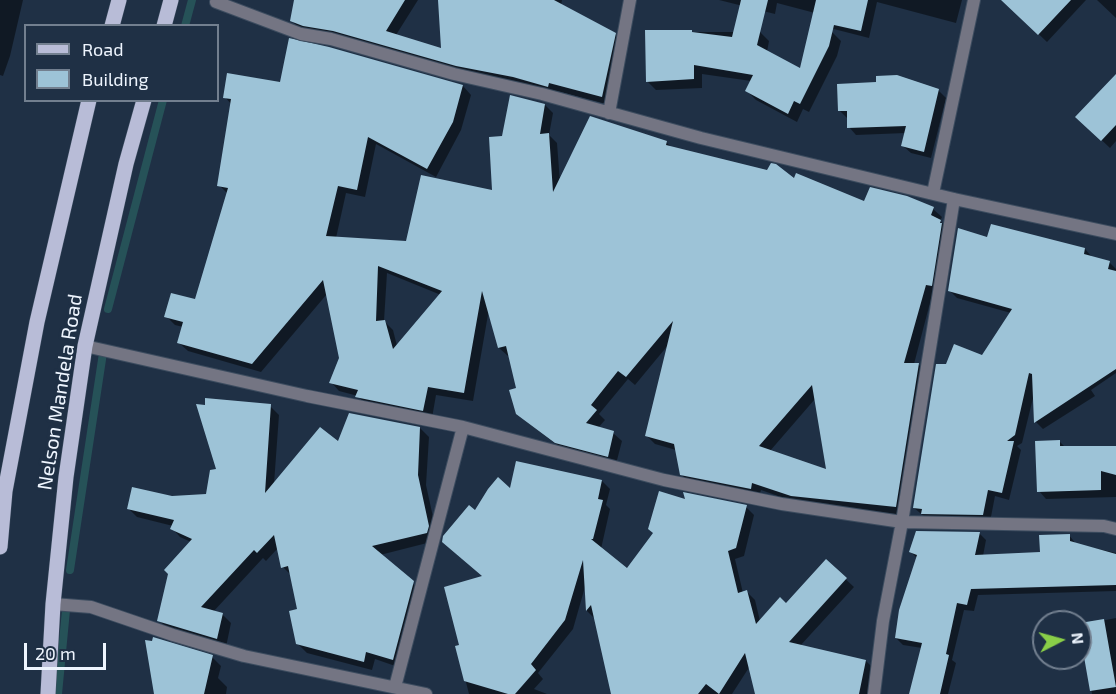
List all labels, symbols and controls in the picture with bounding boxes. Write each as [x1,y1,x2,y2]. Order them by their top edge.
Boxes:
legend [24,24,219,102]
text: Road [82,38,123,60]
text: Building [82,68,149,90]
street label: Nelson Mandela Road [33,292,87,492]
north arrow [1032,610,1092,670]
scale bar [27,631,110,669]
text: N [1068,632,1088,645]
text: 20 m [35,642,76,664]

